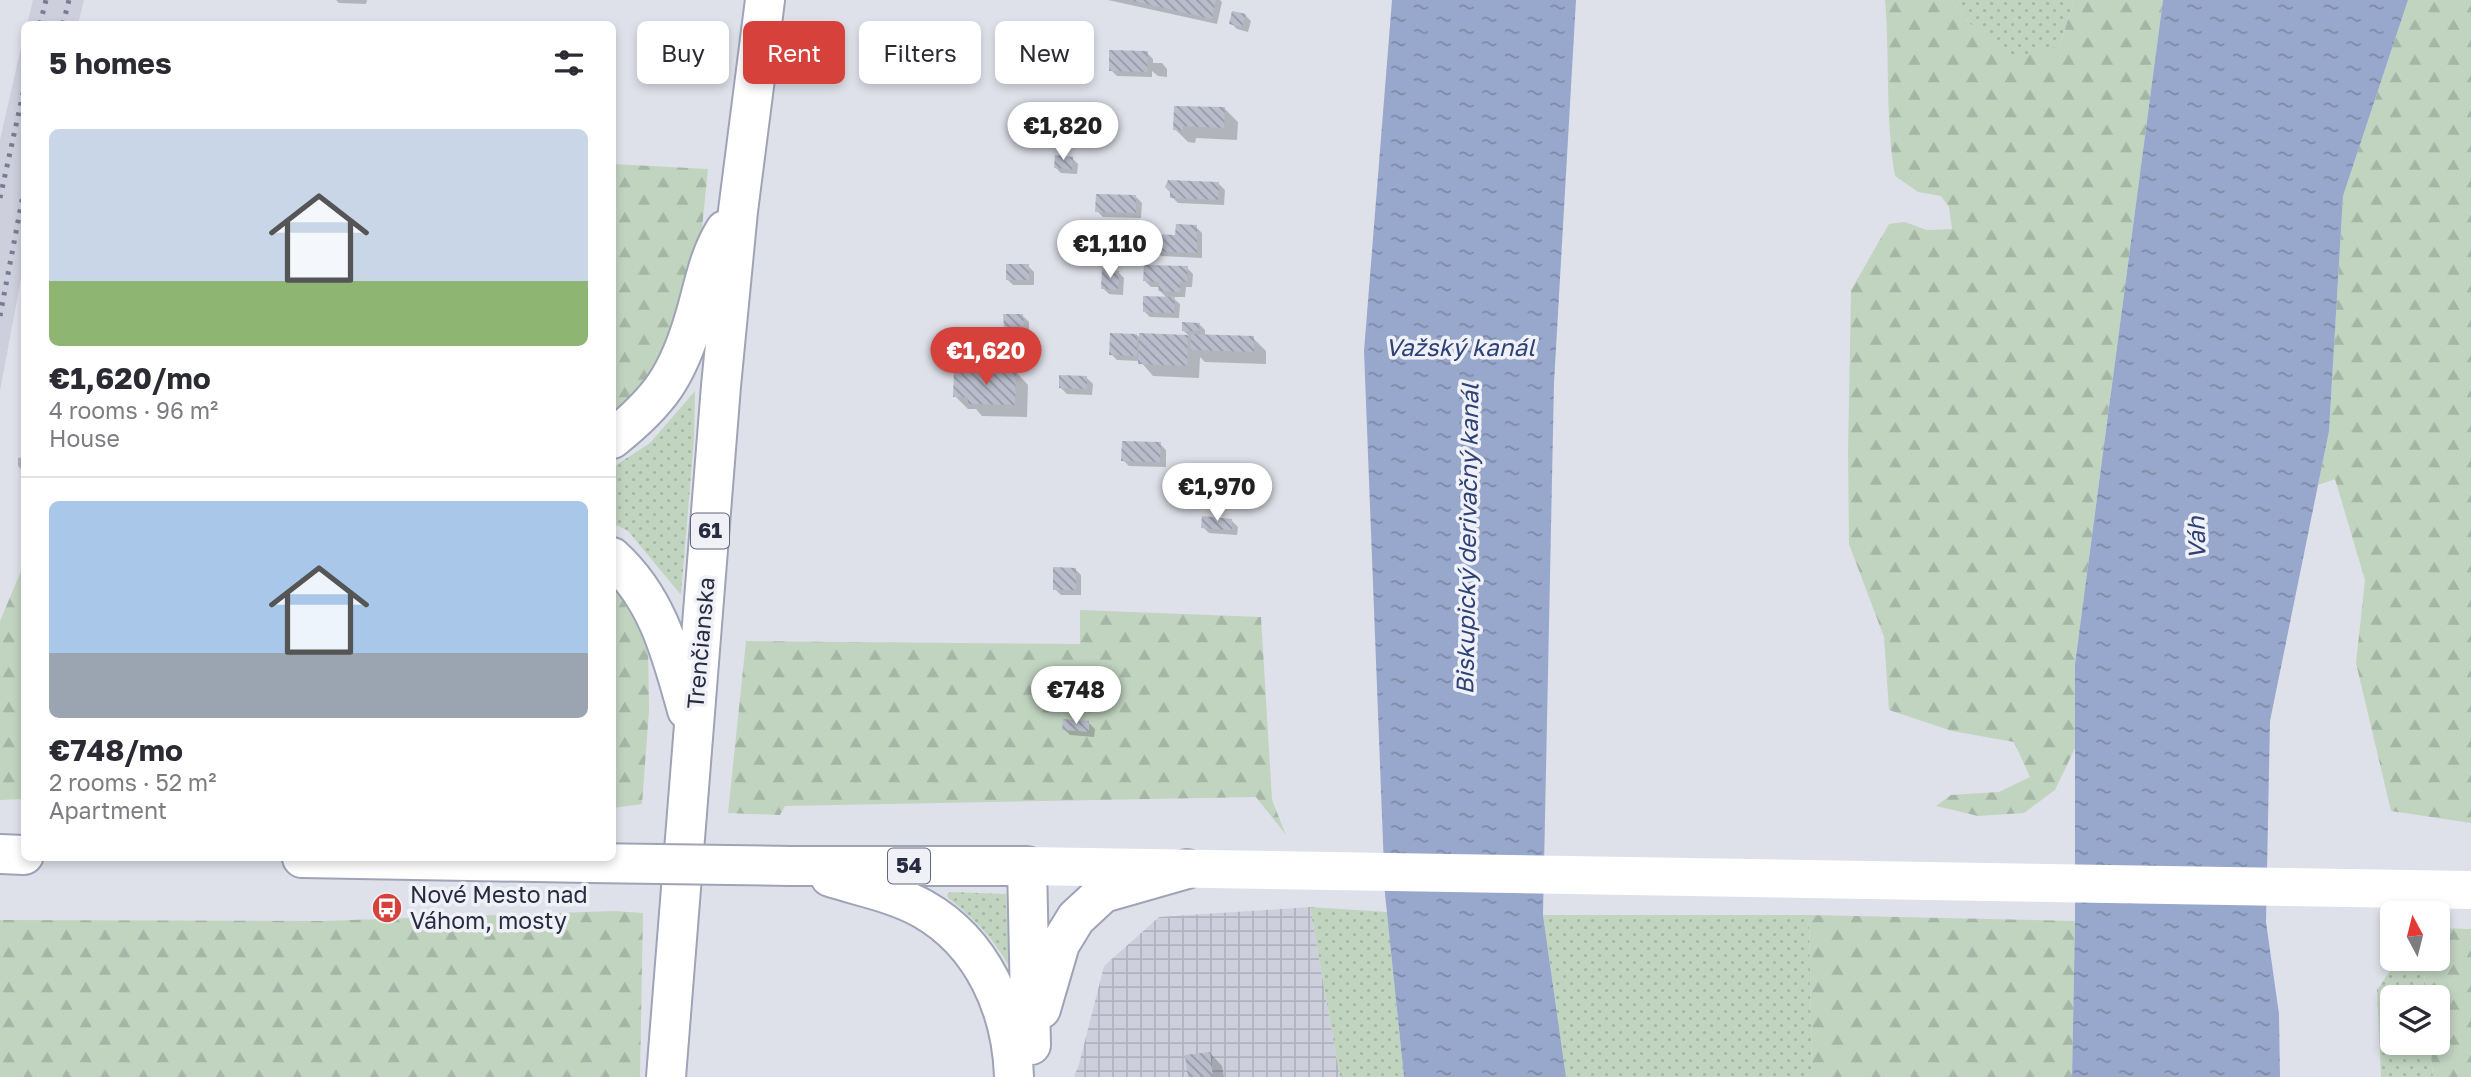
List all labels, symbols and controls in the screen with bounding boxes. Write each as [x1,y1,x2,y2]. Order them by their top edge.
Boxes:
chip: Buy [637,21,729,84]
chip: Rent [743,21,845,84]
chip: Filters [859,21,981,84]
chip: New [995,21,1094,84]
icon: filters [550,44,588,82]
text: 5 homes [49,45,172,81]
pin: €1,820 [1006,102,1120,162]
text: €1,820 [1023,111,1103,139]
icon: home [256,175,382,301]
pin: €1,110 [1053,220,1167,280]
text: €1,110 [1073,229,1147,257]
pin: €1,620 [929,328,1043,387]
water label: Važský kanál [1385,332,1536,362]
text: €1,620 [946,336,1026,364]
text: €1,620/mo [49,360,211,396]
water label: Biskupický derivačný kanál [1449,382,1485,695]
text: 4 rooms · 96 m² [49,396,218,424]
text: House [49,424,120,452]
pin: €1,970 [1160,463,1274,523]
text: €1,970 [1178,472,1256,500]
road number: 61 [691,514,729,548]
water label: Váh [2180,515,2211,560]
icon: home [256,547,382,673]
street label: Trenčianska [680,576,720,710]
pin: €748 [1035,666,1117,726]
text: €748 [1047,675,1105,703]
text: €748/mo [49,732,183,768]
text: 2 rooms · 52 m² [49,768,216,796]
text: Apartment [49,796,167,824]
road number: 54 [888,848,930,884]
place label: Nové Mesto nad Váhom, mosty [410,880,588,934]
bus stop icon: Nové Mesto nad Váhom, mosty [370,891,404,925]
north arrow [2380,901,2450,971]
map controls [2380,901,2450,1055]
button: layers [2380,985,2450,1055]

